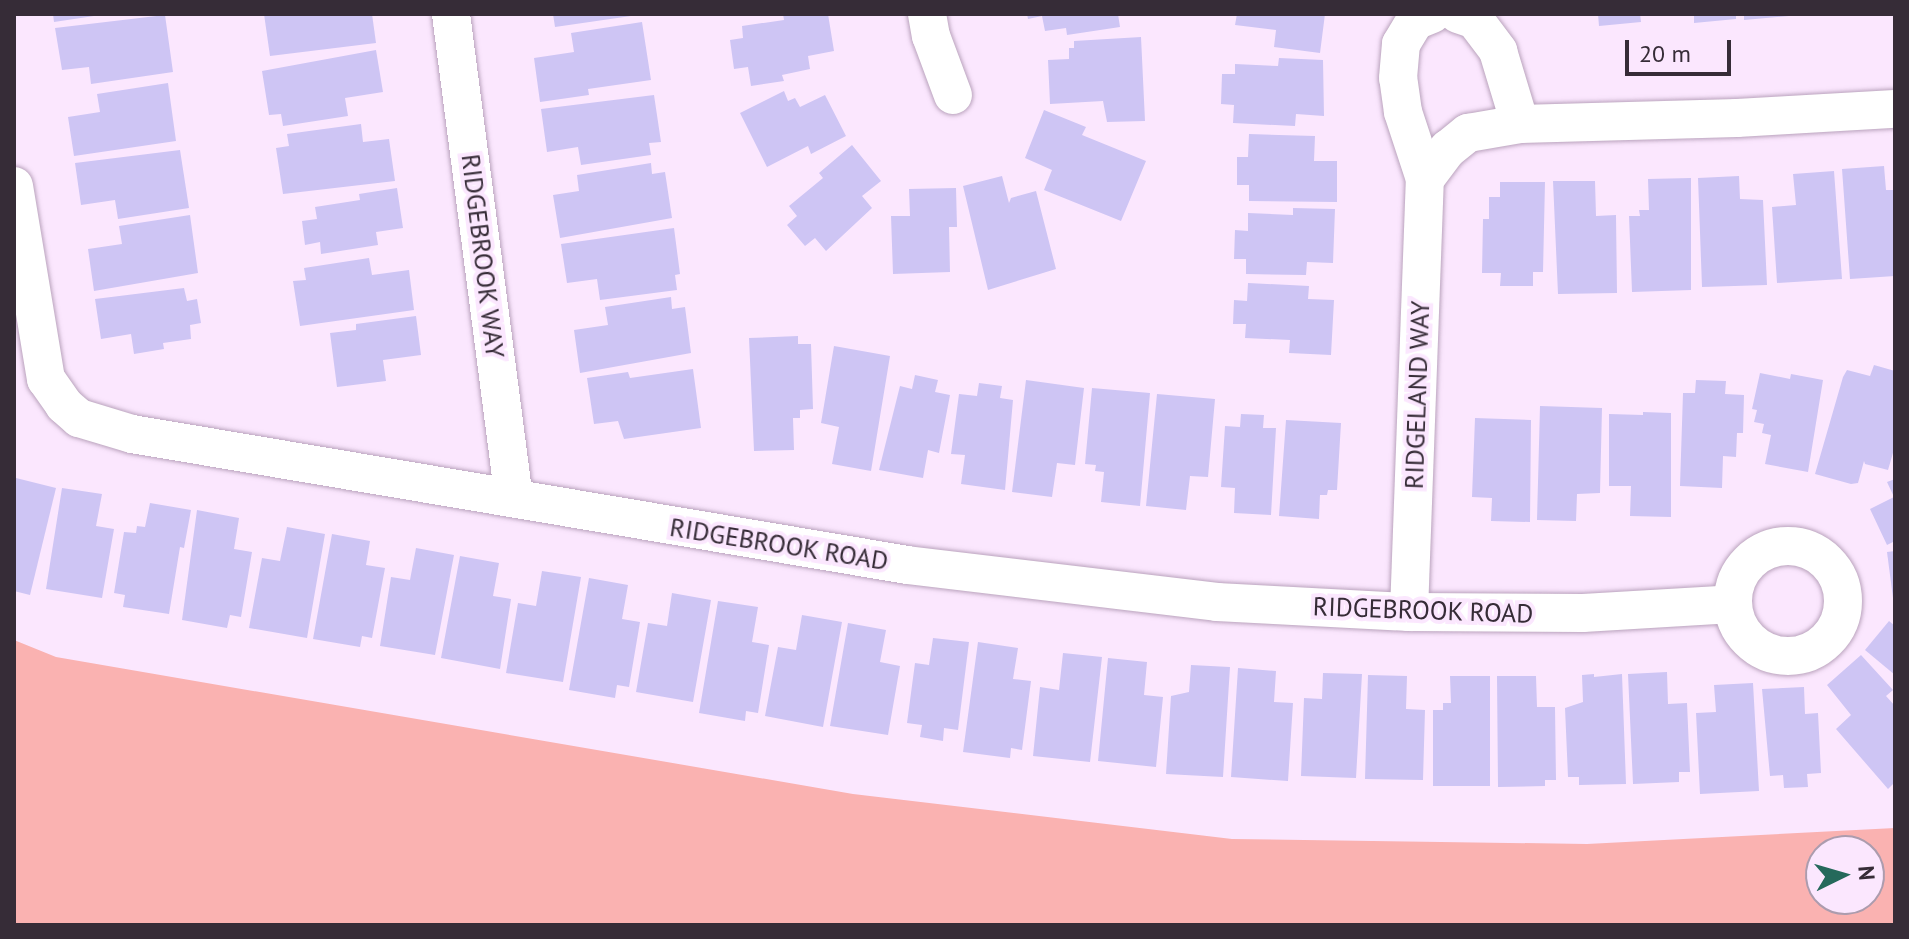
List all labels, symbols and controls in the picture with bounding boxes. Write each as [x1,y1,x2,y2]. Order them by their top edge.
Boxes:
scale bar [1629,24,1735,74]
text: 20 m [1639,38,1691,69]
street label: RIDGEBROOK WAY [455,152,511,360]
street label: RIDGELAND WAY [1398,300,1436,490]
street label: RIDGEBROOK ROAD [667,511,891,577]
street label: RIDGEBROOK ROAD [1312,591,1534,629]
north arrow [1805,835,1885,915]
text: N [1852,865,1881,882]

